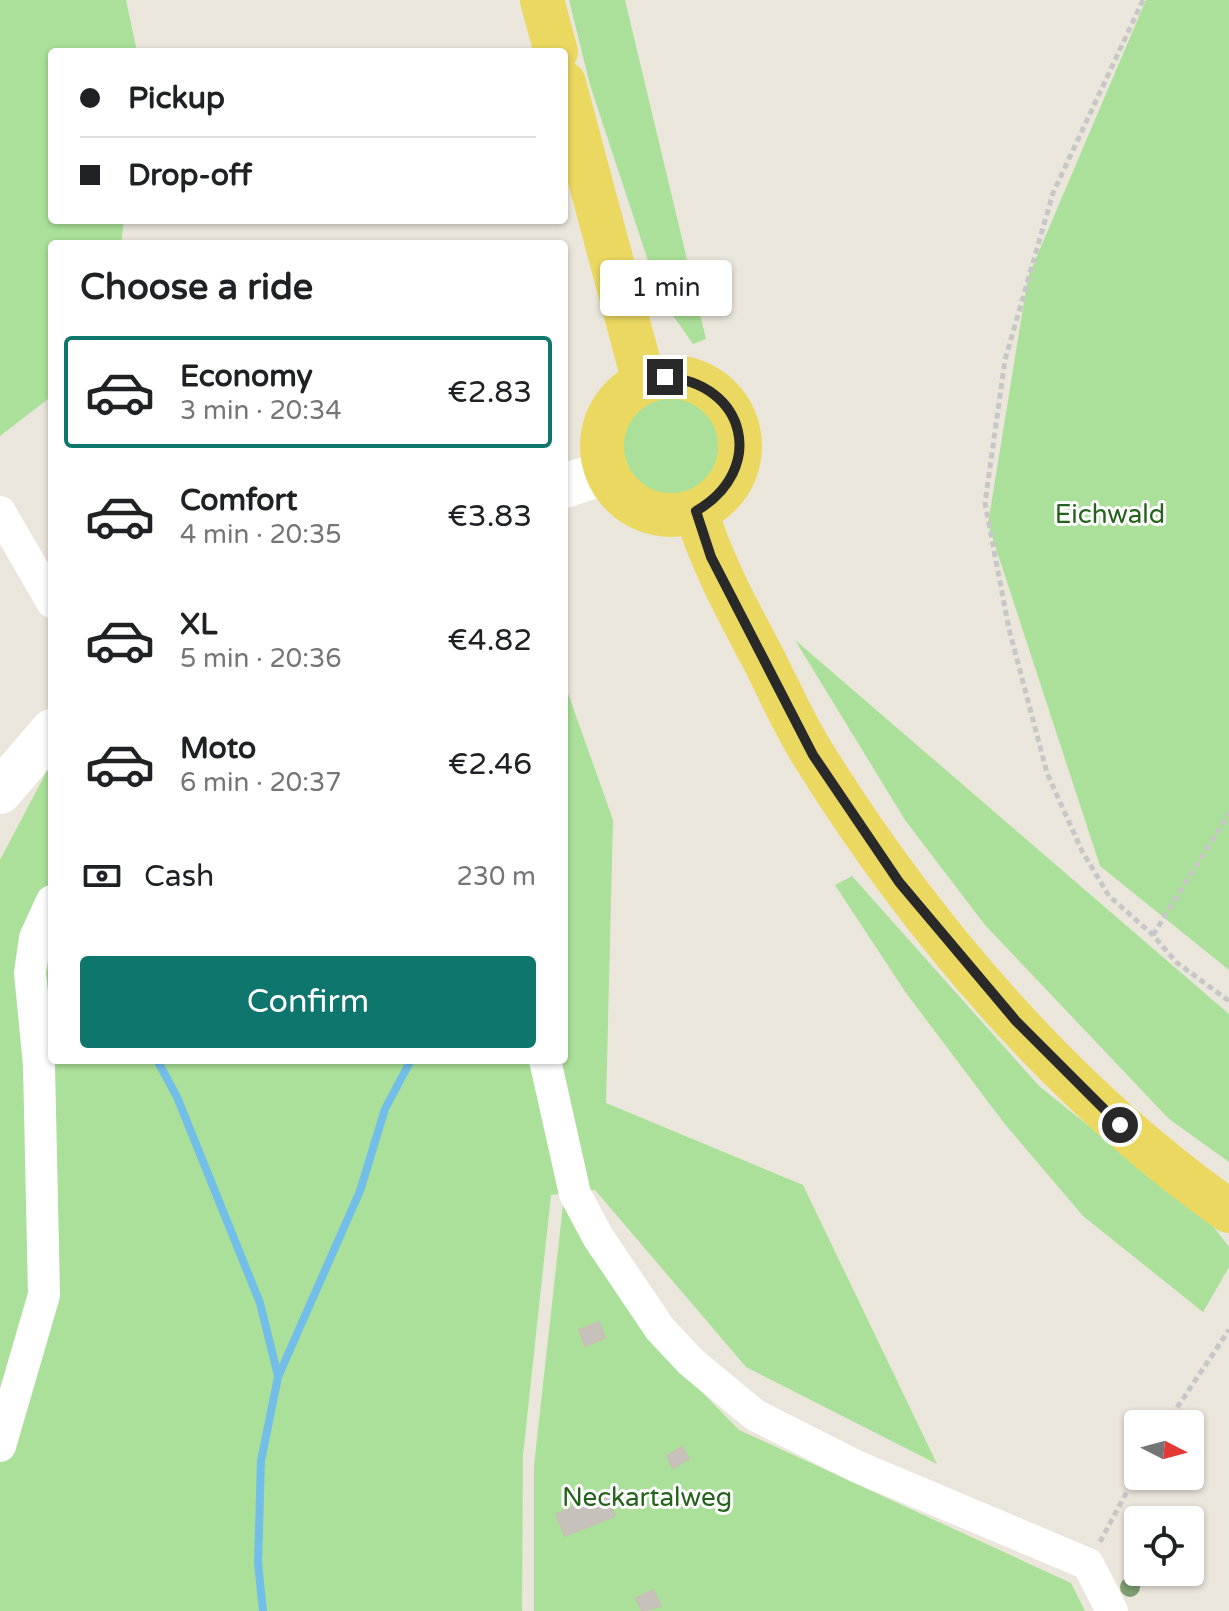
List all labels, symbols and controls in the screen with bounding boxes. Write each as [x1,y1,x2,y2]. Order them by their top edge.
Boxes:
text: Pickup [128,80,225,117]
text: Drop-off [128,157,252,194]
callout: 1 min [599,261,731,317]
text: Choose a ride [80,266,313,309]
text: 1 min [631,272,701,303]
icon: car [84,356,156,428]
text: Economy [180,358,313,395]
route end [647,359,683,395]
text: €2.83 [447,374,532,411]
text: 3 min · 20:34 [180,395,342,426]
icon: car [84,480,156,552]
text: Comfort [180,482,298,519]
text: €3.83 [447,498,532,535]
park label: Eichwald [1055,499,1165,530]
text: 4 min · 20:35 [180,519,342,550]
icon: car [84,604,156,676]
text: XL [180,606,217,643]
text: €4.82 [447,622,532,659]
text: 5 min · 20:36 [180,643,342,674]
icon: car [84,728,156,800]
text: Moto [180,730,256,767]
text: €2.46 [448,746,532,783]
text: 6 min · 20:37 [180,767,342,798]
icon: cash [80,854,124,898]
text: Cash [144,858,214,895]
text: 230 m [456,861,536,892]
button: Confirm [80,956,536,1048]
route start [1102,1107,1138,1143]
north arrow [1124,1410,1204,1490]
map controls [1124,1410,1204,1586]
park label: Neckartalweg [562,1482,732,1513]
button: locate [1124,1506,1204,1586]

